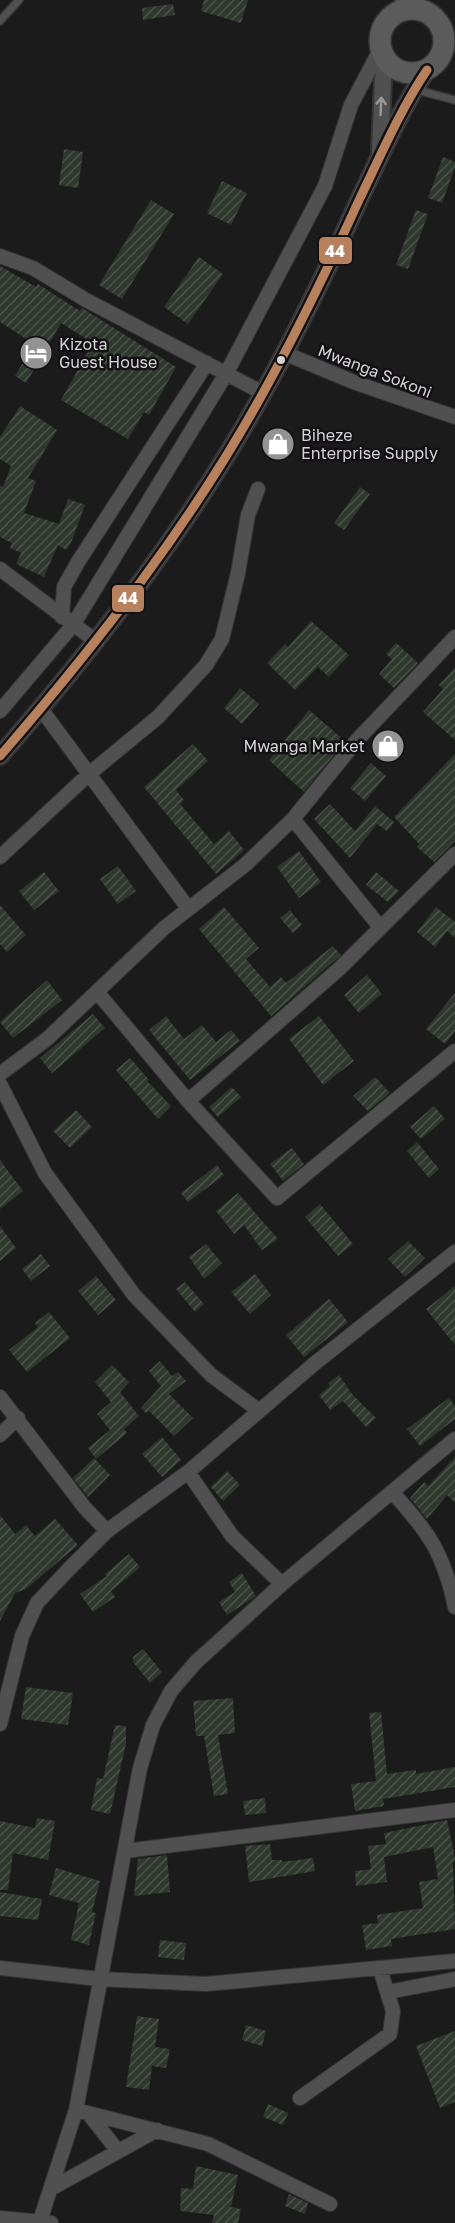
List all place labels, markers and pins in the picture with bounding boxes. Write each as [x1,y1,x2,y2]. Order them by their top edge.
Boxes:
place label: Kizota Guest House [59,334,157,372]
hotel icon: Kizota Guest House [18,335,54,371]
unlabelled marker [275,354,287,366]
place label: Biheze Enterprise Supply [301,425,438,463]
shop icon: Biheze Enterprise Supply [260,426,296,462]
shop icon: Mwanga Market [370,728,406,764]
place label: Mwanga Market [243,736,365,756]

